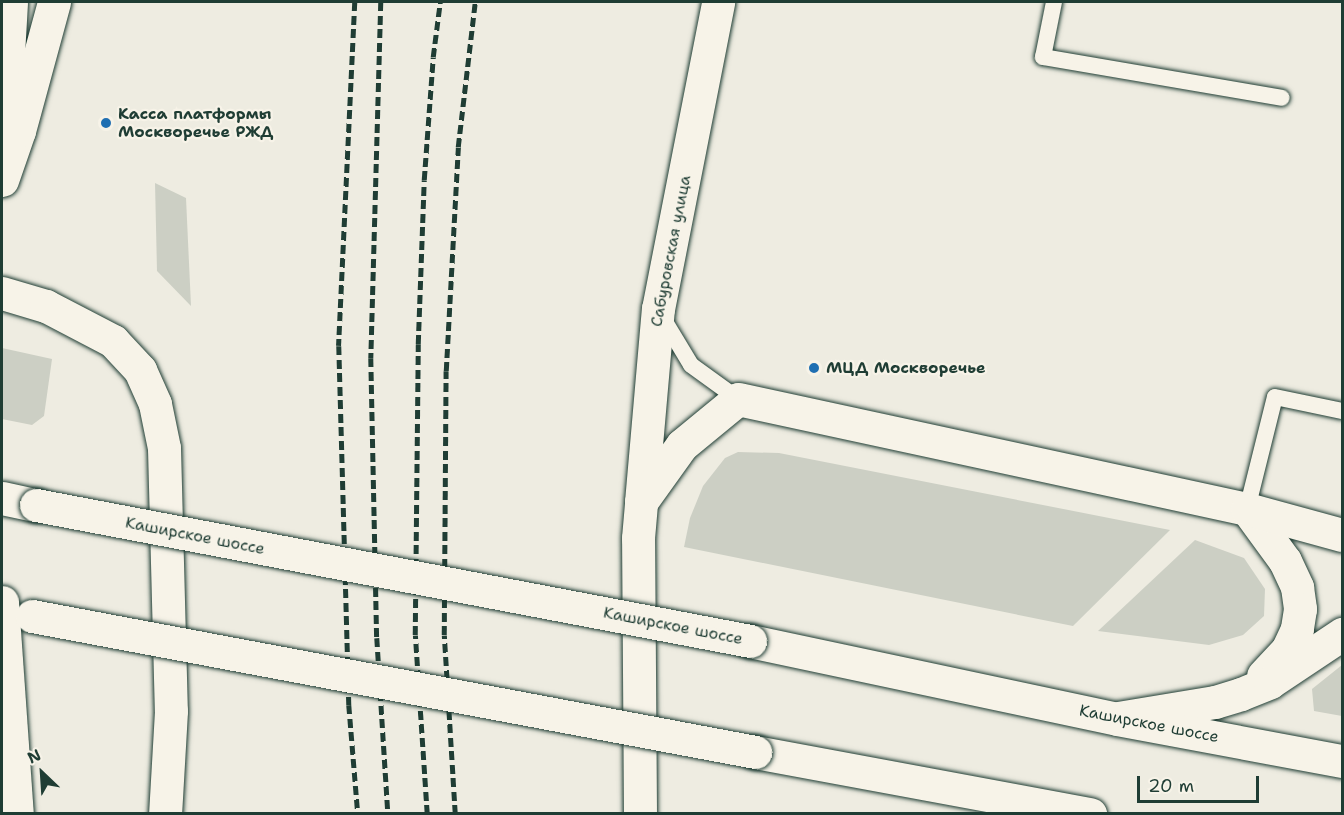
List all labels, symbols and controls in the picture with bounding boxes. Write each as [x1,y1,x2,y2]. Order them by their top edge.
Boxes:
place label: Касса платформы Москворечье РЖД [118,104,273,142]
marker: Касса платформы Москворечье РЖД [99,116,113,130]
street label: Сабуровская улица [647,174,695,328]
place label: МЦД Москворечье [826,358,986,378]
marker: МЦД Москворечье [807,361,821,375]
street label: Каширское шоссе [124,513,266,559]
street label: Каширское шоссе [602,603,744,649]
street label: Каширское шоссе [1078,701,1220,747]
north arrow [12,743,72,803]
text: N [24,744,44,768]
scale bar [1140,764,1262,802]
text: 20 m [1148,774,1194,798]

